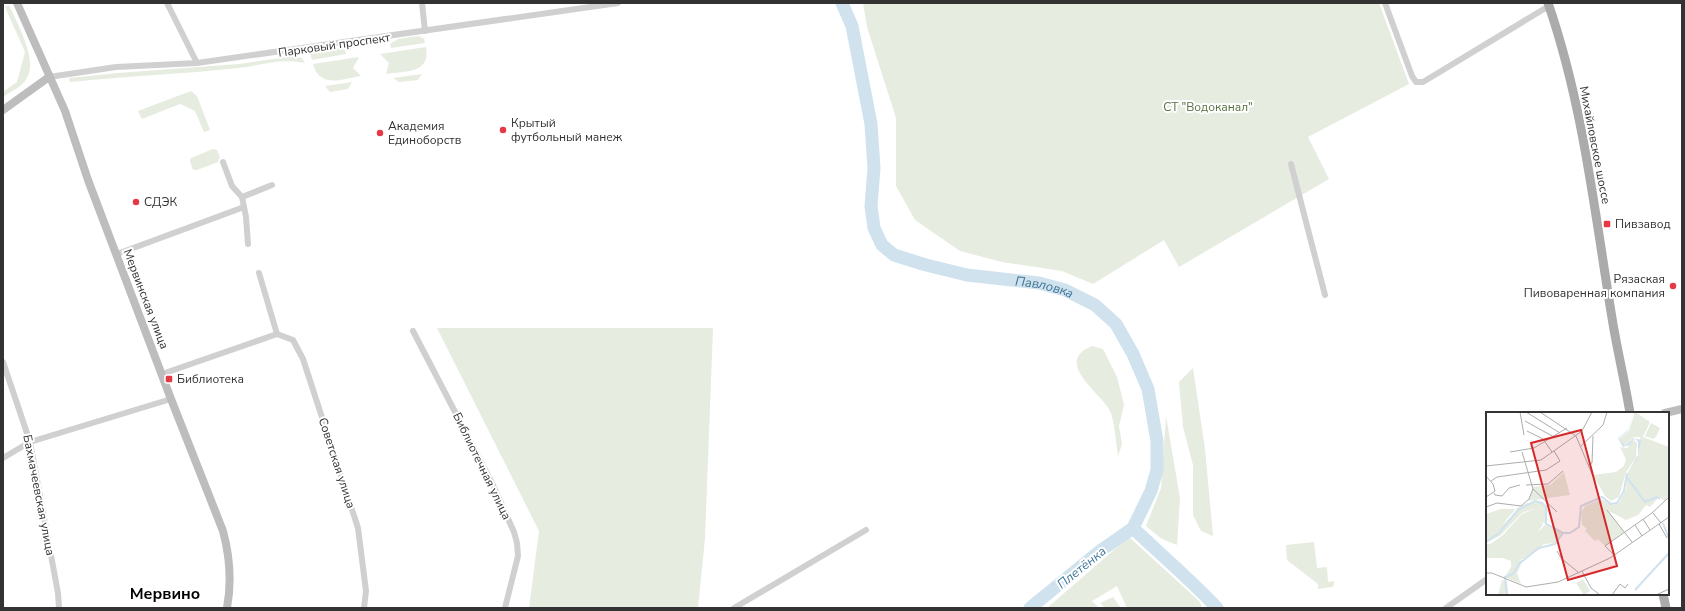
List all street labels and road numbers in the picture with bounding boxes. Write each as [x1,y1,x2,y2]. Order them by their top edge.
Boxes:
street label: Парковый проспект [277,29,392,61]
street label: Михайловское шоссе [1576,85,1614,205]
street label: Мервинская улица [120,247,172,351]
street label: Библиотечная улица [449,410,515,522]
street label: Советская улица [315,416,359,510]
street label: Бахмачеевская улица [19,433,59,557]

